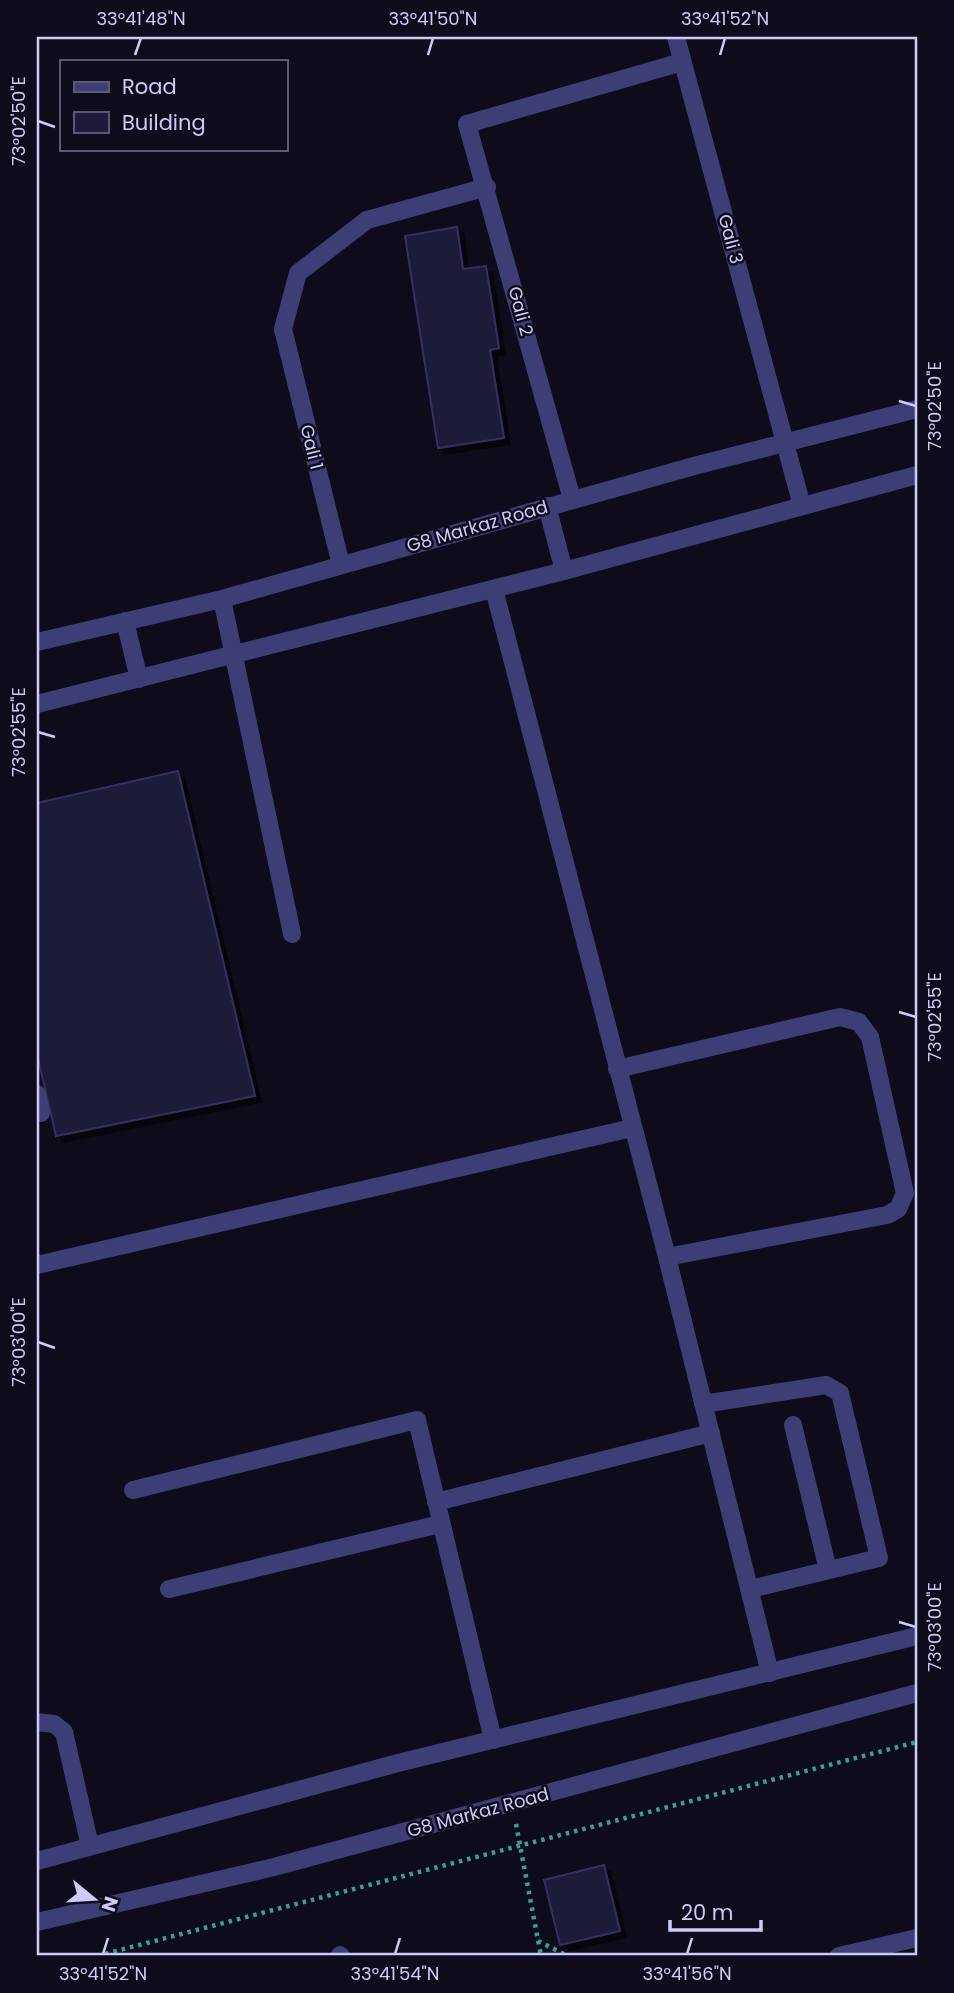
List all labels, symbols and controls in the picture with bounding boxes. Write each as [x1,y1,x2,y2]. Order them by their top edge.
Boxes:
text: 33°41'48"N [96,6,186,31]
text: 33°41'50"N [388,6,478,31]
text: 33°41'52"N [681,6,769,31]
legend [60,60,287,150]
text: Road [122,72,177,101]
text: 73°02'50"E [6,76,31,166]
text: Building [122,108,206,137]
street label: Gali 3 [712,211,750,267]
street label: Gali 2 [502,284,540,338]
text: 73°02'50"E [922,361,947,451]
street label: Gali 1 [294,422,330,472]
street label: G8 Markaz Road [403,494,551,558]
text: 73°02'55"E [6,687,31,777]
text: 73°02'55"E [922,972,947,1062]
text: 73°03'00"E [6,1297,31,1387]
text: 73°03'00"E [922,1582,947,1672]
street label: G8 Markaz Road [404,1781,552,1843]
north arrow [60,1864,130,1934]
scale bar [670,1888,762,1932]
text: N [95,1893,125,1915]
text: 20 m [681,1898,734,1927]
text: 33°41'52"N [59,1961,147,1986]
text: 33°41'54"N [350,1961,440,1986]
text: 33°41'56"N [642,1961,732,1986]

